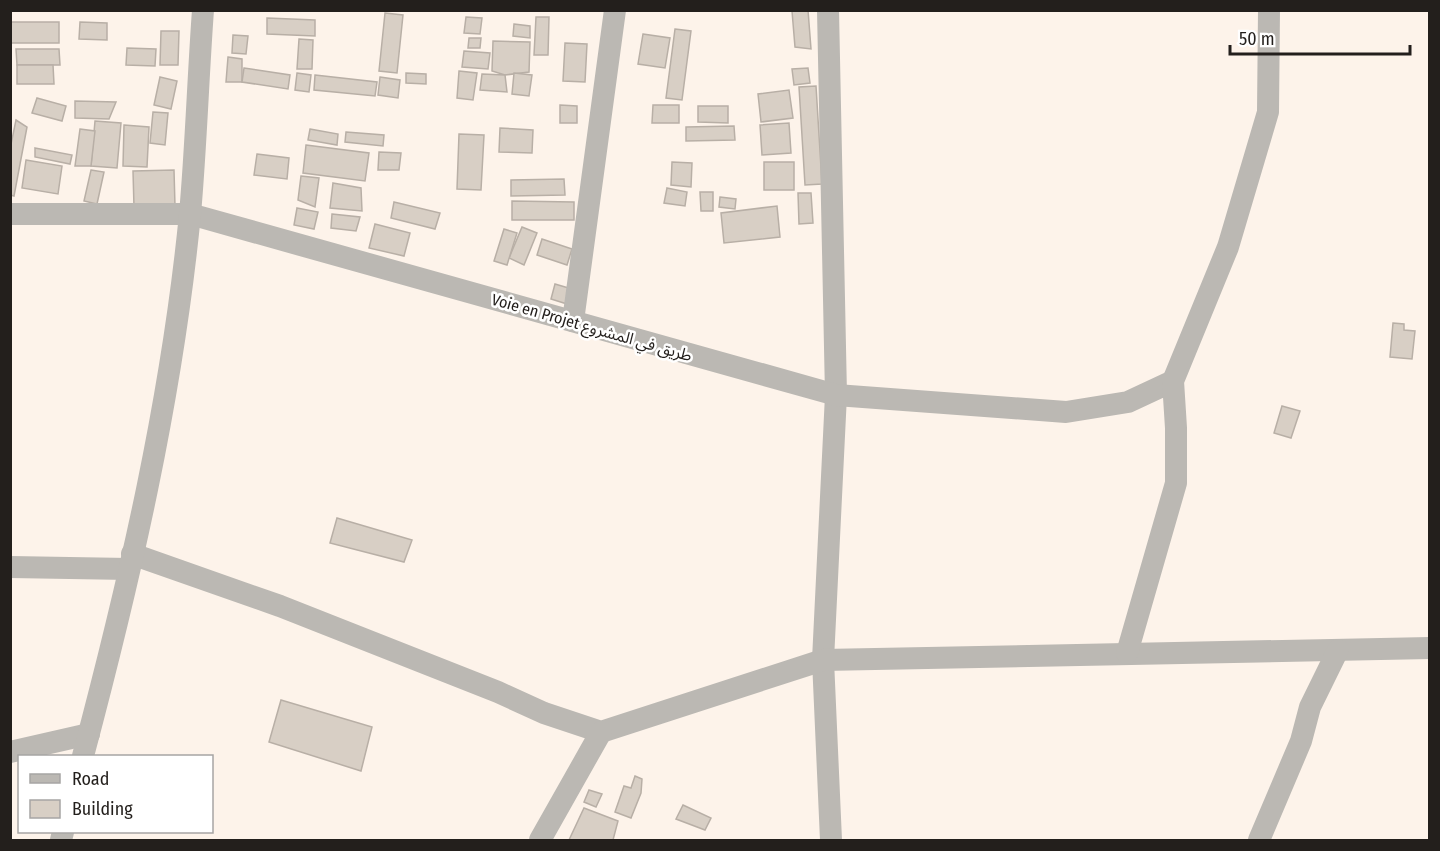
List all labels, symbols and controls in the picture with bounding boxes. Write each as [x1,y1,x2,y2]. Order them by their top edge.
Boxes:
scale bar [1230,18,1410,56]
text: 50 m [1239,28,1275,50]
street label: Voie en Projet طريق في المشروع [489,290,694,368]
legend [18,755,213,833]
text: Road [72,768,109,790]
text: Building [72,798,133,820]

